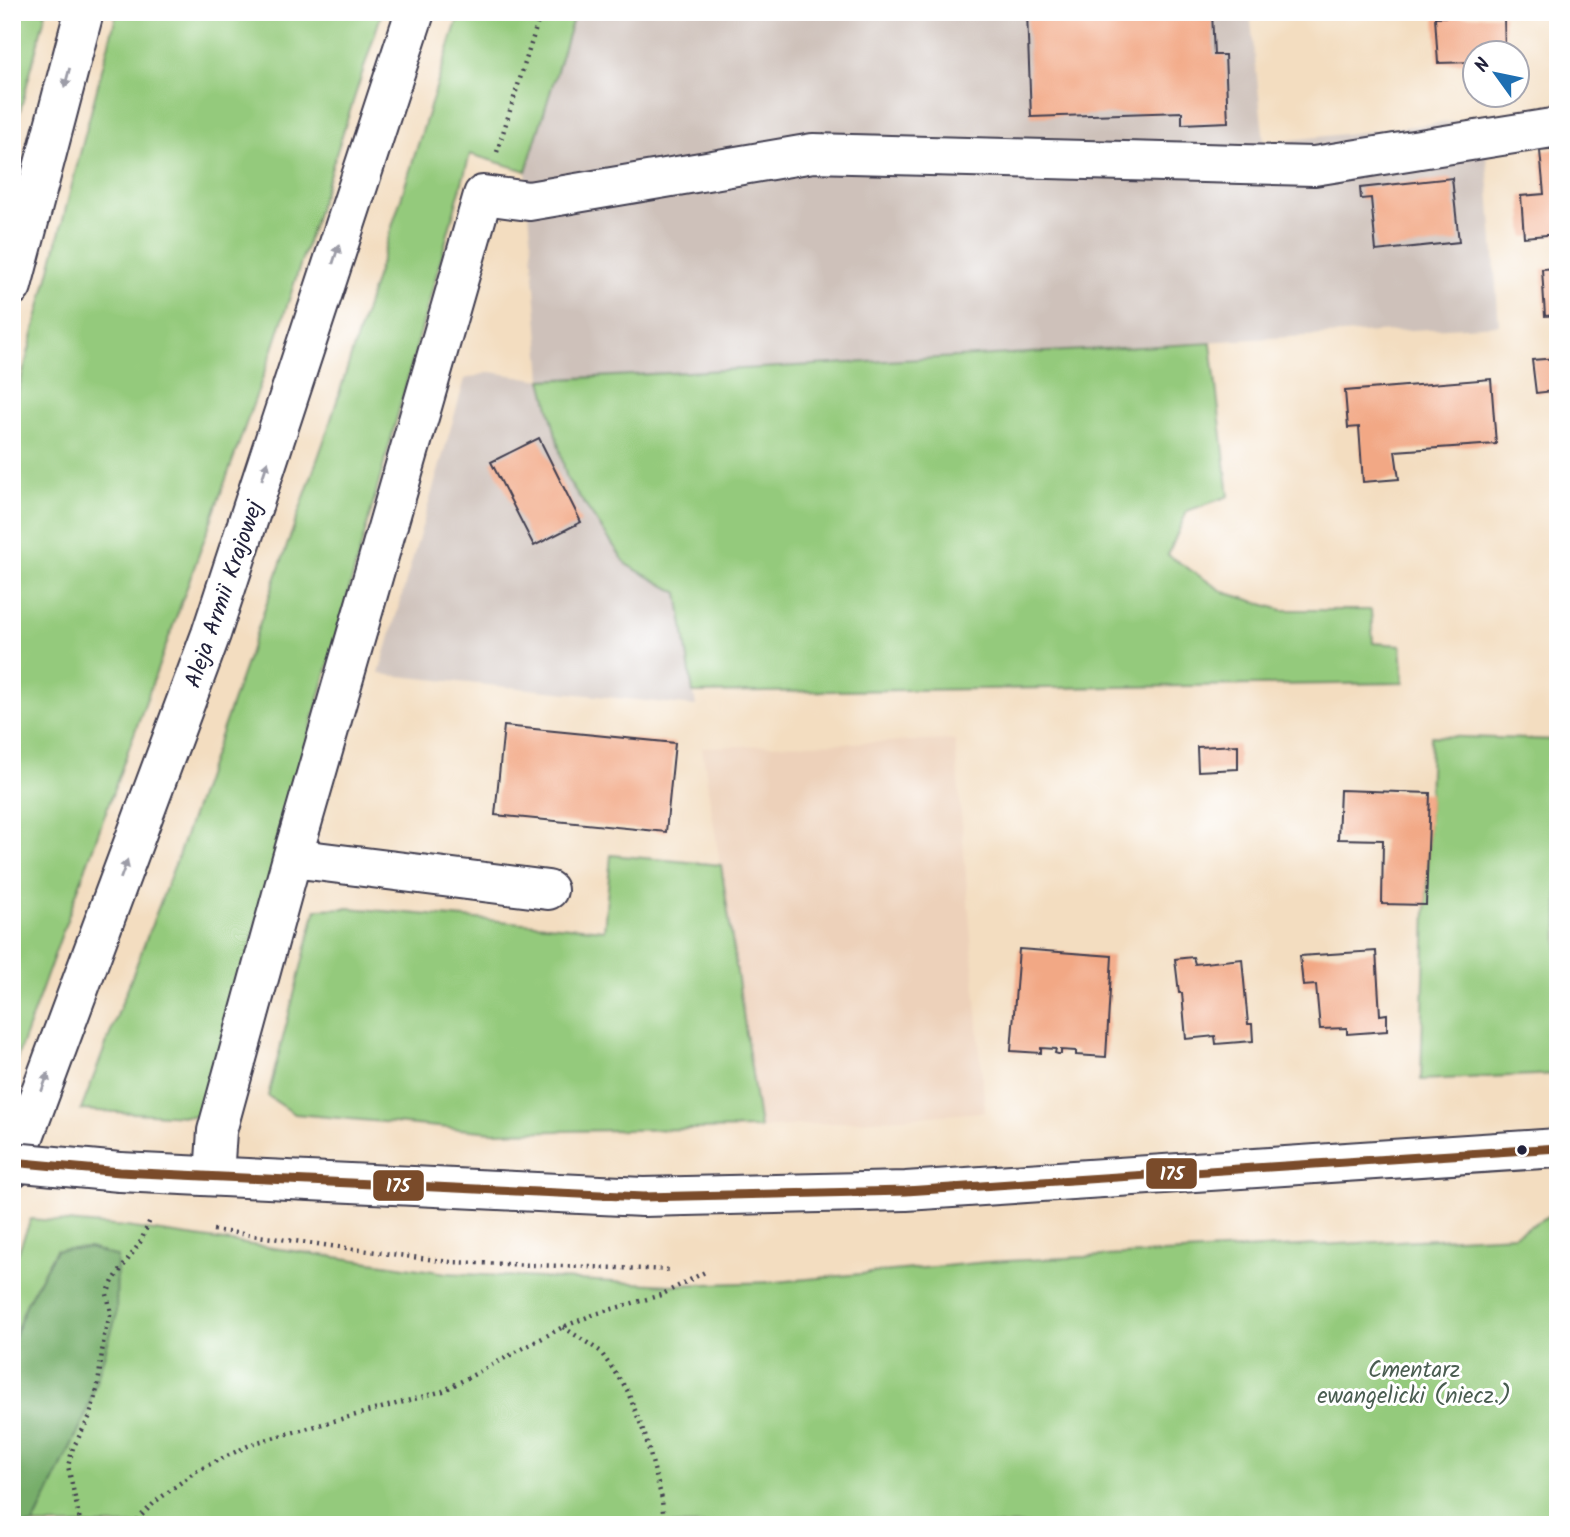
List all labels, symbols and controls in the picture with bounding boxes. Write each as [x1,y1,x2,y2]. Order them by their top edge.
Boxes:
north arrow [1462,38,1532,108]
text: N [1468,53,1499,79]
one-way arrow [61,67,72,89]
one-way arrow [331,243,342,264]
one-way arrow [260,459,271,480]
street label: Aleja Armii Krajowej [176,495,274,693]
one-way arrow [119,858,130,879]
one-way arrow [39,1072,50,1093]
unlabelled marker [1515,1143,1529,1157]
line badge: 175 [1145,1157,1198,1190]
text: 175 [1160,1160,1186,1190]
line badge: 175 [372,1169,425,1202]
text: 175 [386,1172,412,1202]
park label: Cmentarz ewangelicki (niecz.) [1317,1353,1511,1415]

